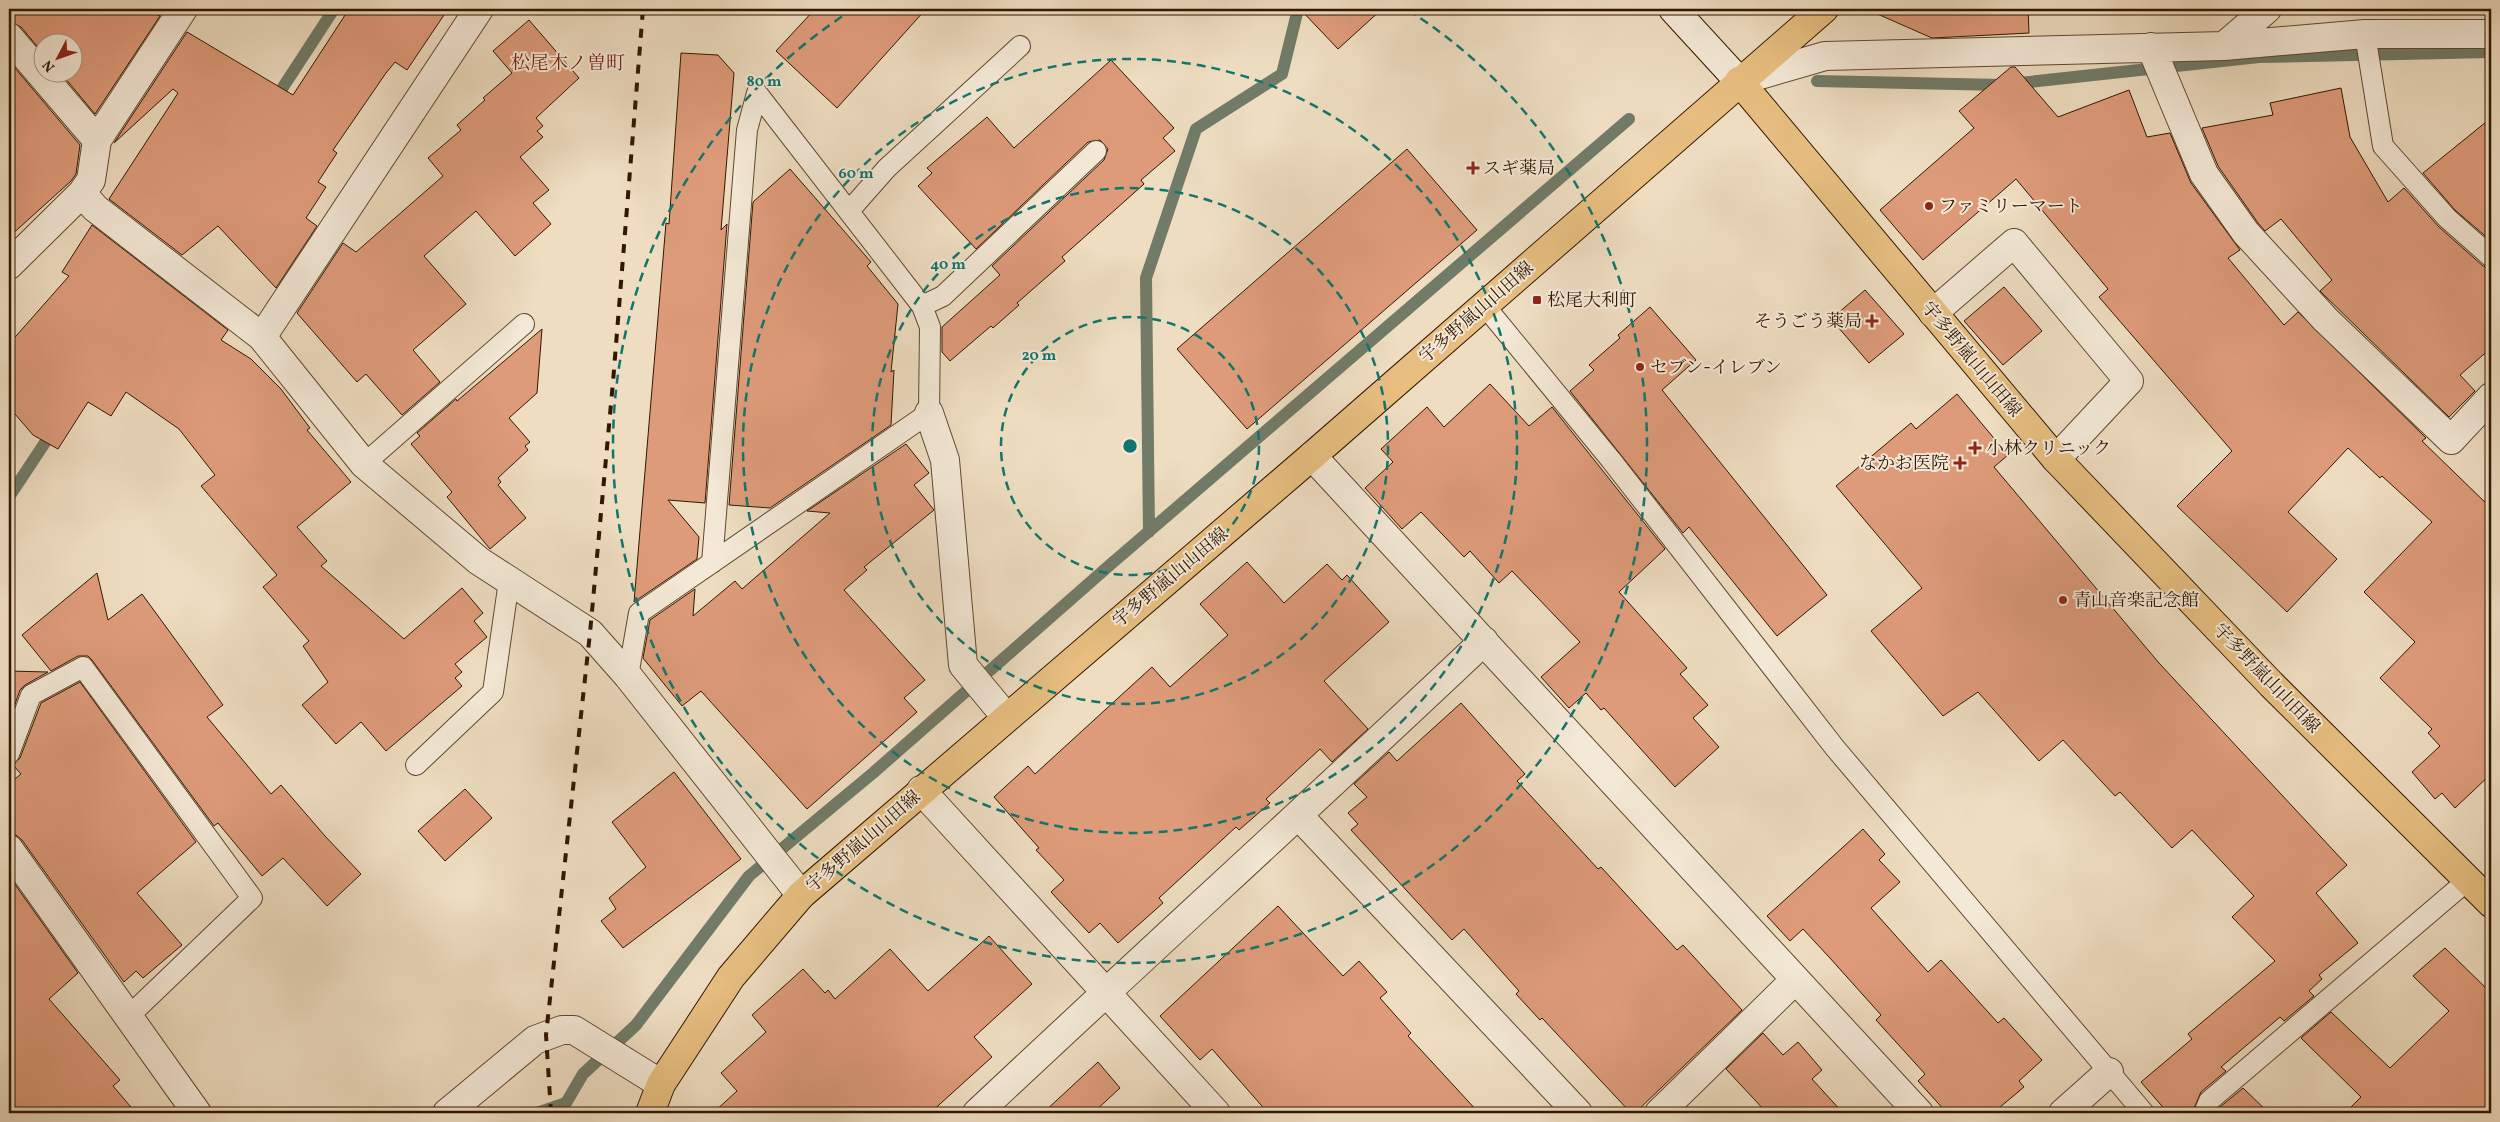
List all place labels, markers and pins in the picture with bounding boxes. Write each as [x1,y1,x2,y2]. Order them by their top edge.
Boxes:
place label: スギ薬局 [1483,157,1555,182]
marker: スギ薬局 [1467,162,1479,174]
place label: ファミリーマート [1939,195,2083,220]
marker: ファミリーマート [1923,200,1935,212]
place label: 松尾大利町 [1547,289,1637,314]
marker: 松尾大利町 [1531,294,1543,306]
place label: そうごう薬局 [1754,310,1862,335]
marker: そうごう薬局 [1866,315,1878,327]
place label: セブン-イレブン [1650,356,1782,381]
marker: セブン-イレブン [1634,361,1646,373]
centre of rings [1121,437,1139,455]
place label: 小林クリニック [1986,437,2111,462]
marker: 小林クリニック [1968,441,1982,455]
place label: なかお医院 [1859,452,1949,477]
marker: なかお医院 [1953,456,1967,470]
place label: 青山音楽記念館 [2073,589,2199,614]
marker: 青山音楽記念館 [2057,594,2069,606]

